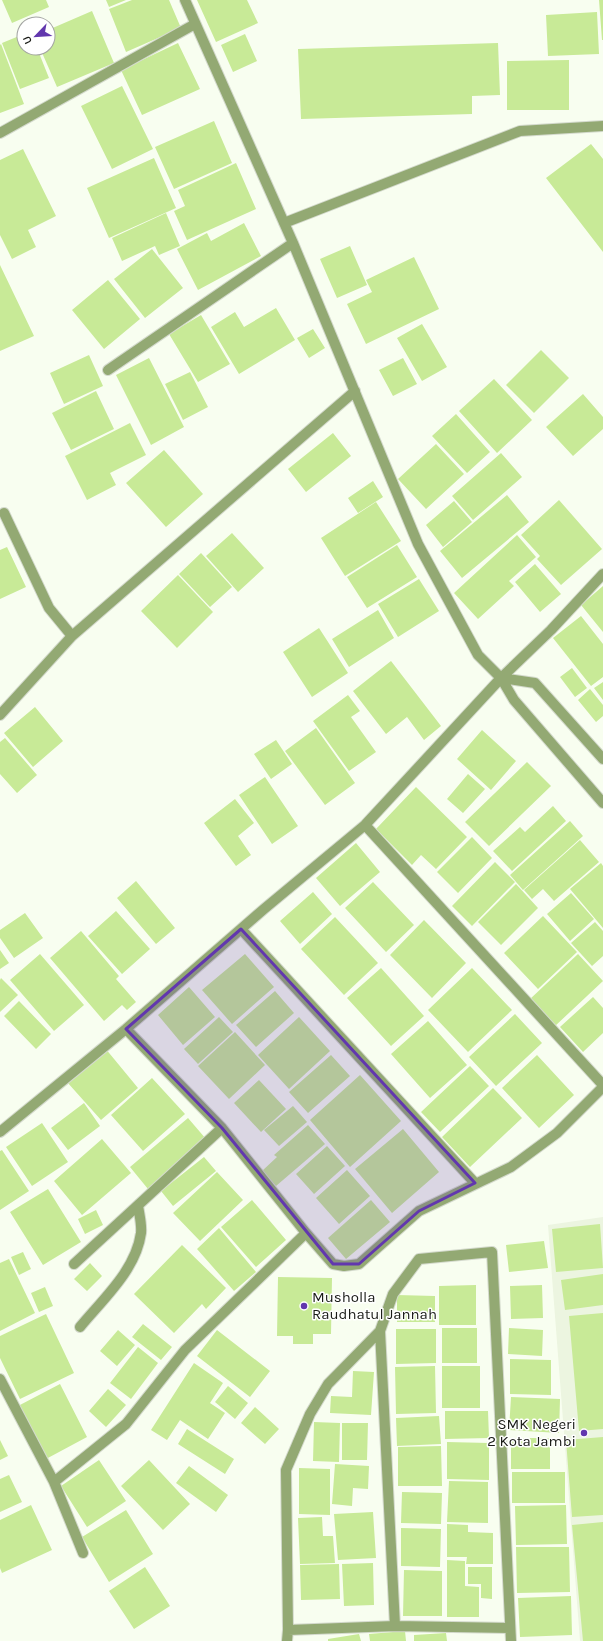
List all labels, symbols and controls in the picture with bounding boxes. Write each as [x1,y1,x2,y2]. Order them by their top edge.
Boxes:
north arrow [16,16,56,56]
text: U [20,34,35,46]
place label: Musholla Raudhatul Jannah [312,1288,437,1323]
marker: Musholla Raudhatul Jannah [299,1301,309,1311]
place label: SMK Negeri 2 Kota Jambi [487,1415,576,1450]
marker: SMK Negeri 2 Kota Jambi [579,1428,589,1438]

